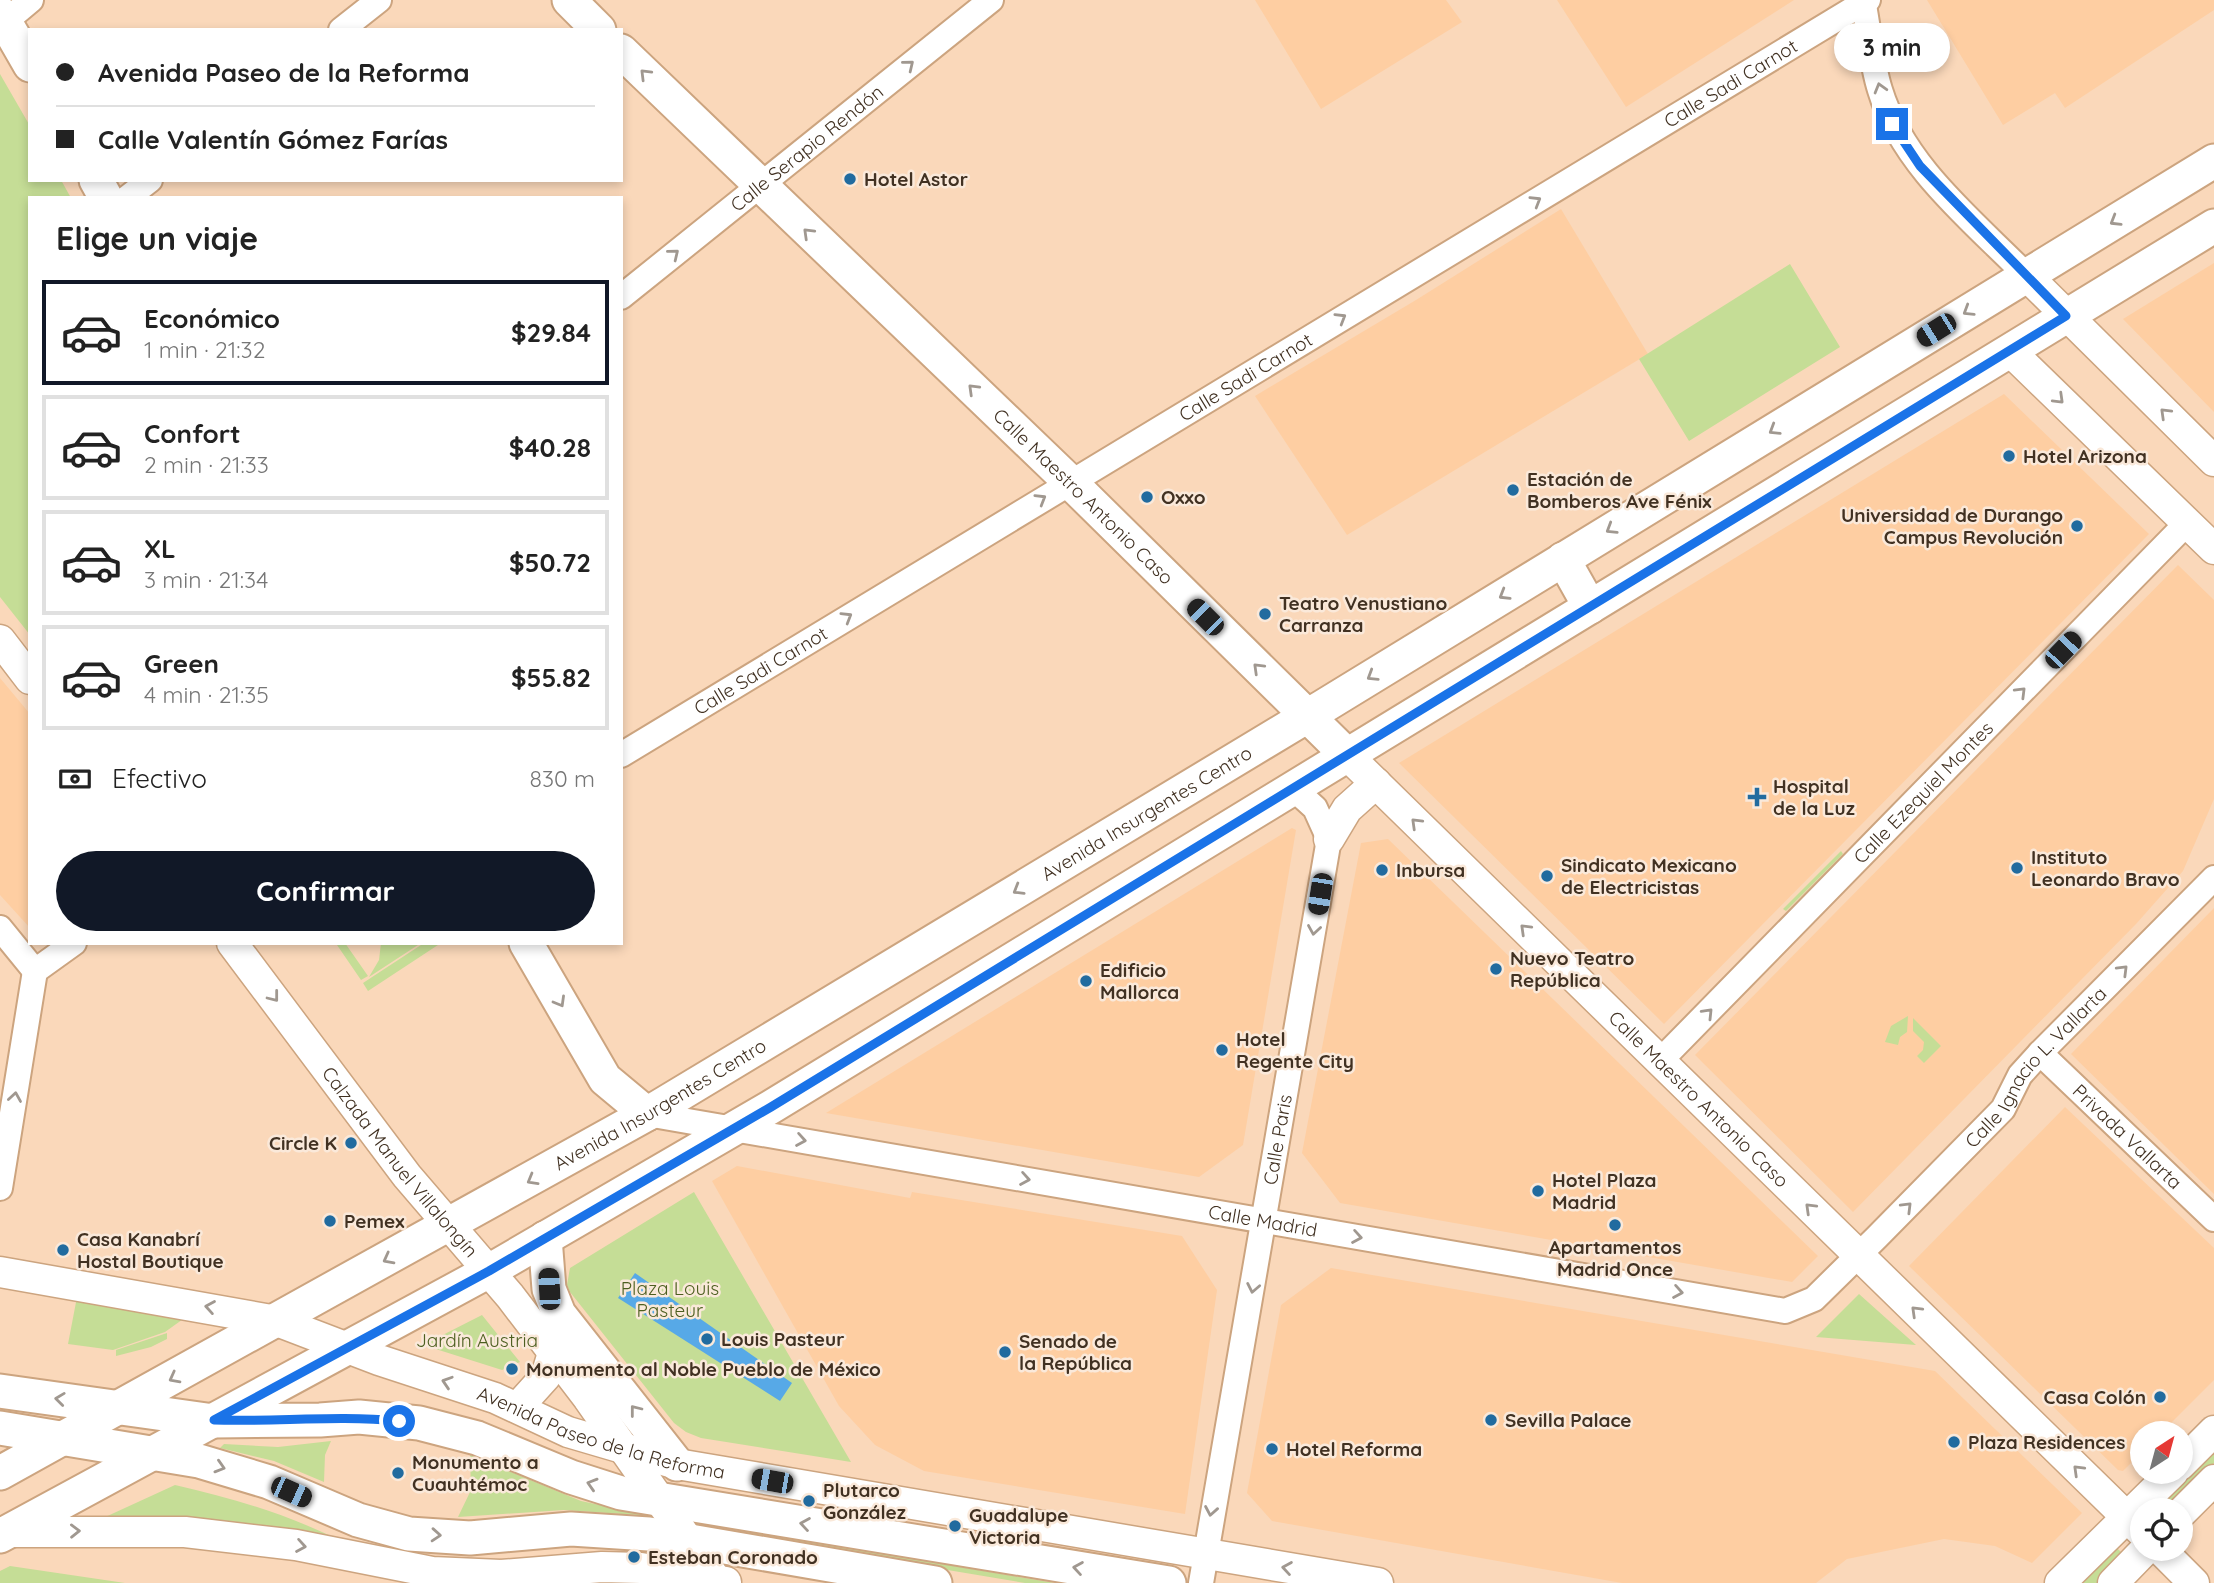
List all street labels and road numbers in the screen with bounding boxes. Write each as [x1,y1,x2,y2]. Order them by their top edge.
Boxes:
street label: Calle Sadi Carnot [1659,34,1802,133]
street label: Calle Serapio Rendón [725,79,888,217]
street label: Calle Sadi Carnot [1174,327,1317,426]
street label: Calle Maestro Antonio Caso [988,403,1179,589]
street label: Calle Sadi Carnot [689,621,831,720]
street label: Calle Ezequiel Montes [1848,716,1998,869]
street label: Avenida Insurgentes Centro [1037,740,1256,886]
street label: Calle Ignacio L. Vallarta [1960,981,2111,1153]
street label: Calle Maestro Antonio Caso [1604,1006,1794,1192]
street label: Avenida Insurgentes Centro [550,1033,770,1175]
street label: Calzada Manuel Villalongín [317,1062,483,1262]
street label: Privada Vallarta [2068,1079,2187,1194]
street label: Calle Paris [1258,1092,1297,1187]
street label: Calle Madrid [1207,1199,1319,1242]
street label: Avenida Paseo de la Reforma [474,1381,727,1484]

